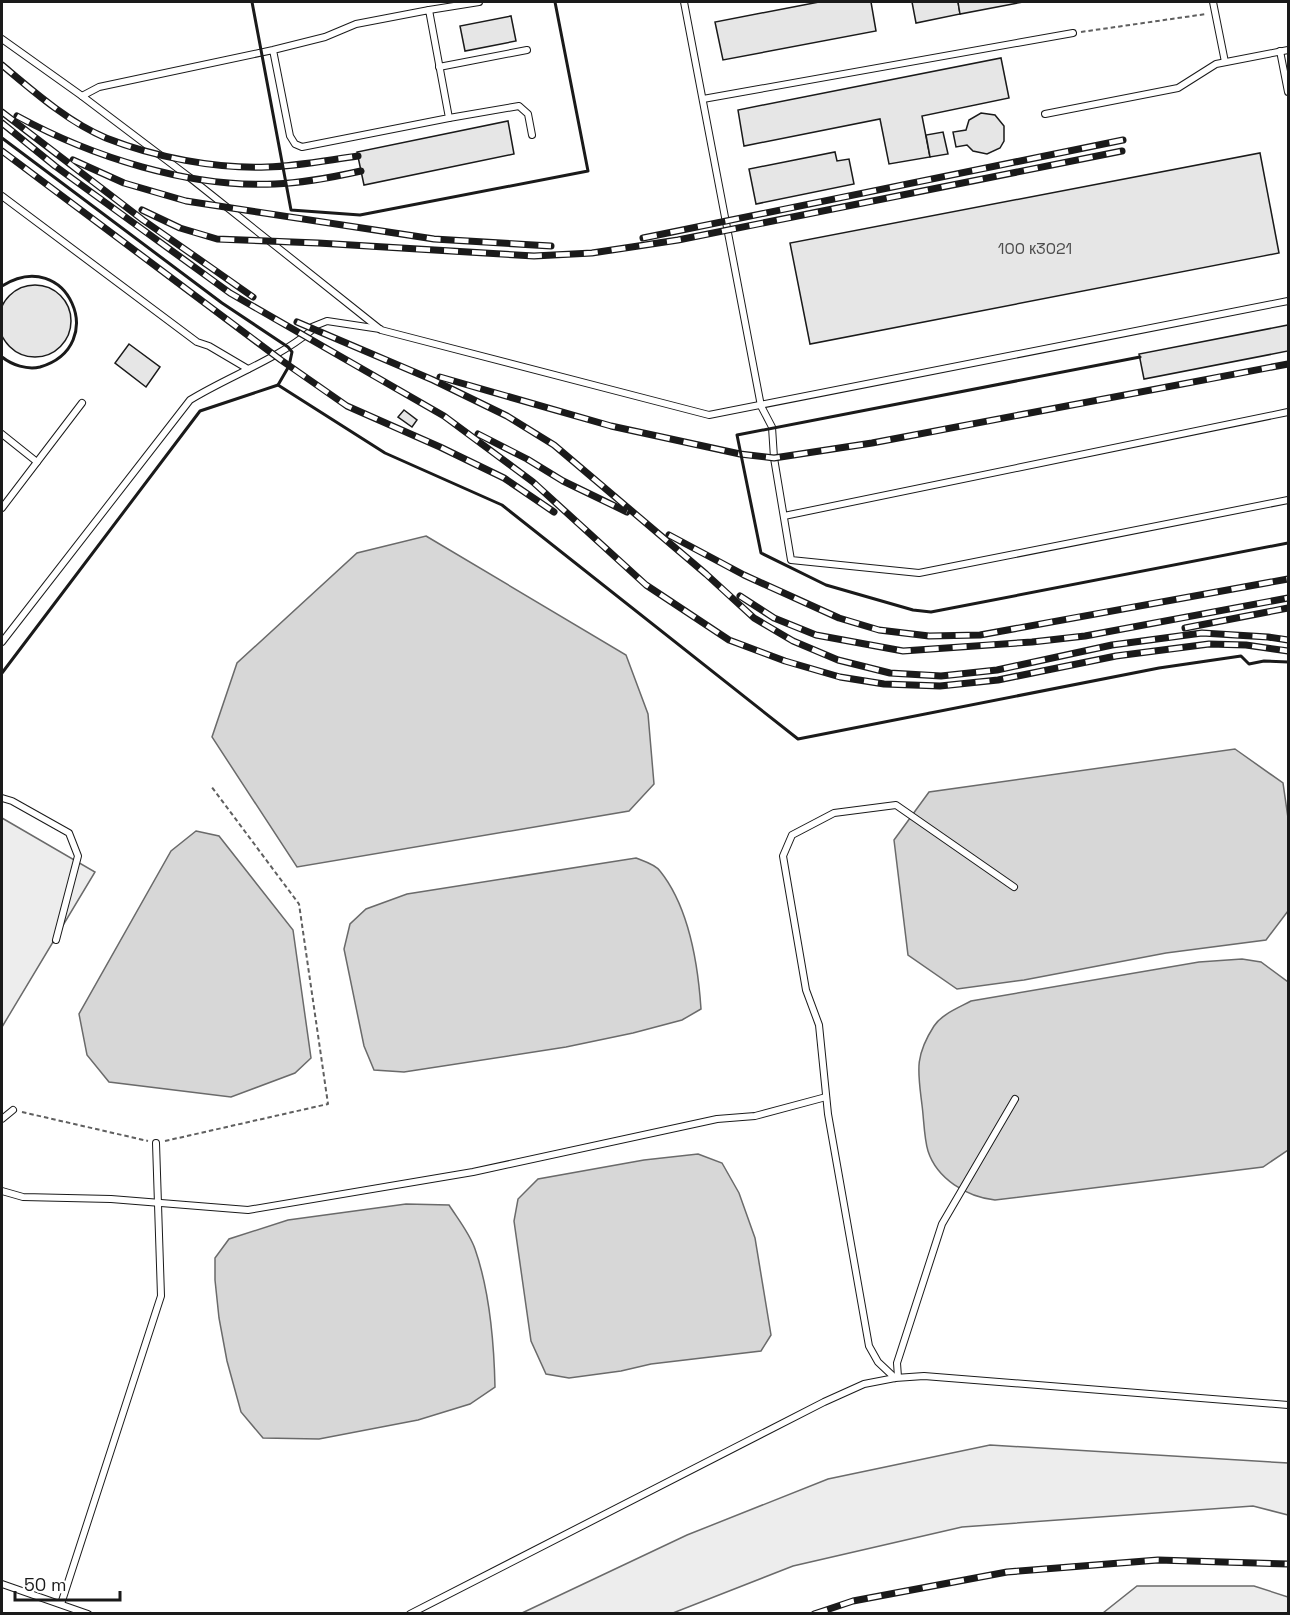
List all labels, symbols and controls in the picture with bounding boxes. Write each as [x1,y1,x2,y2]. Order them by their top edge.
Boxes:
house number: 100 к3021 [998,238,1072,259]
scale bar [15,1564,120,1602]
text: 50 m [24,1573,66,1596]

